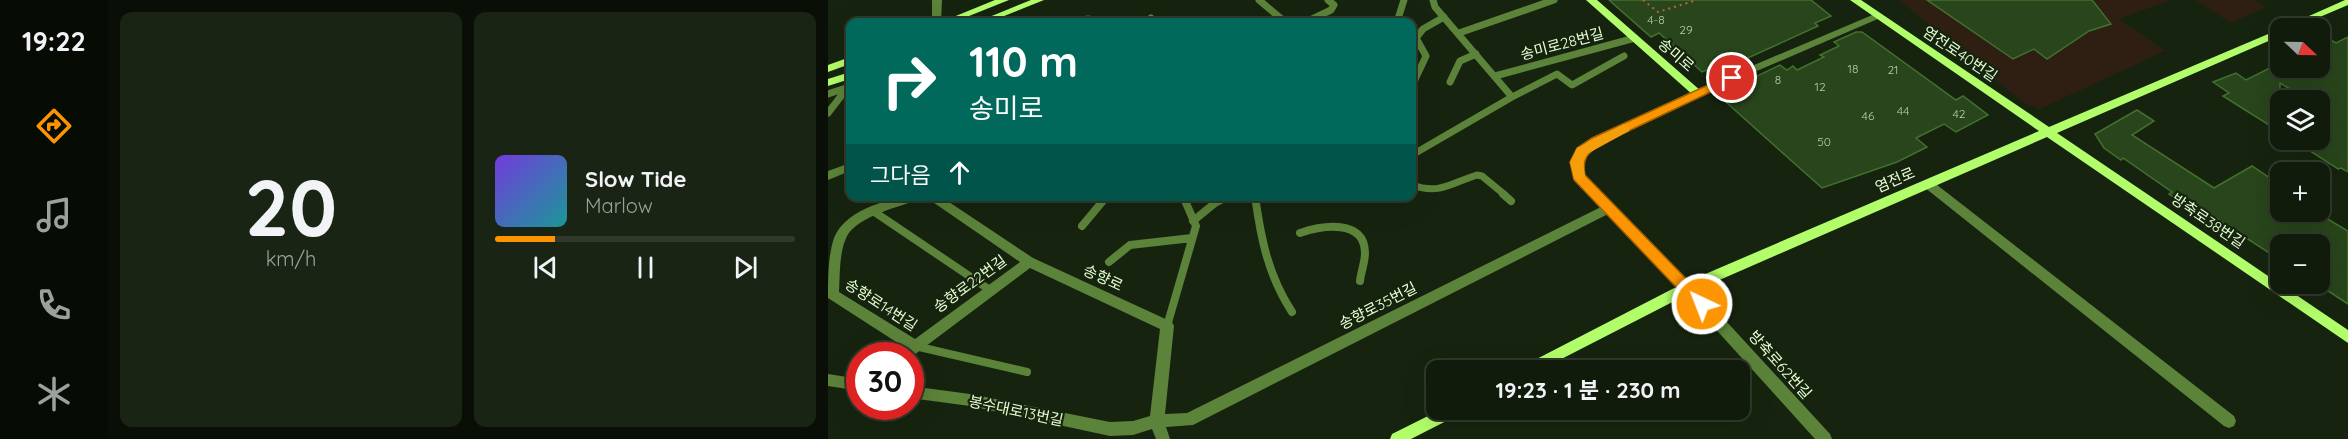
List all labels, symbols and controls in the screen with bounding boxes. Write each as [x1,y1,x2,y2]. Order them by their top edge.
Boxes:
house number: 4-8 [1647,12,1665,27]
north arrow [2270,18,2330,78]
map controls [2270,18,2330,294]
house number: 29 [1679,22,1693,37]
street label: 염전로40번길 [1919,22,2001,85]
street label: 송미로28번길 [1518,23,1606,64]
text: 19:22 [22,24,86,58]
street label: 송미로 [1654,34,1698,75]
text: 110 m [969,35,1078,88]
icon: right [870,42,948,120]
pin [1706,52,1757,103]
icon: arrive [1715,61,1748,94]
house number: 18 [1848,61,1858,76]
house number: 21 [1887,62,1899,77]
house number: 8 [1775,72,1781,87]
house number: 12 [1814,79,1826,94]
button: layers [2270,90,2330,150]
text: 송미로 [969,91,1044,125]
house number: 44 [1897,103,1909,118]
icon: directions [33,105,75,147]
house number: 42 [1953,106,1966,121]
house number: 46 [1862,108,1875,123]
house number: 50 [1817,134,1831,149]
icon: ahead [943,156,976,189]
text: 20 [245,158,337,256]
text: 그다음 [870,161,931,189]
button: + [2270,162,2330,222]
street label: 염전로 [1872,163,1918,196]
text: Slow Tide [585,165,686,193]
street label: 방축로38번길 [2168,189,2249,252]
text: Marlow [585,193,653,218]
icon: music [33,194,75,236]
button: − [2270,234,2330,294]
text: km/h [266,246,316,271]
icon: previous [529,251,562,284]
icon: pause [629,251,662,284]
icon: next [729,251,762,284]
street label: 송향로22번길 [929,251,1010,316]
street label: 송향로 [1080,260,1126,295]
position arrow [1670,272,1734,336]
street label: 송향로14번길 [842,274,921,335]
street label: 송향로35번길 [1336,278,1420,333]
icon: phone [33,284,75,326]
street label: 방축로62번길 [1745,327,1816,403]
speed limit sign: 30 [846,342,924,420]
icon: climate [33,373,75,415]
text: 19:23 · 1 분 · 230 m [1495,376,1681,404]
street label: 봉수대로13번길 [967,391,1065,430]

